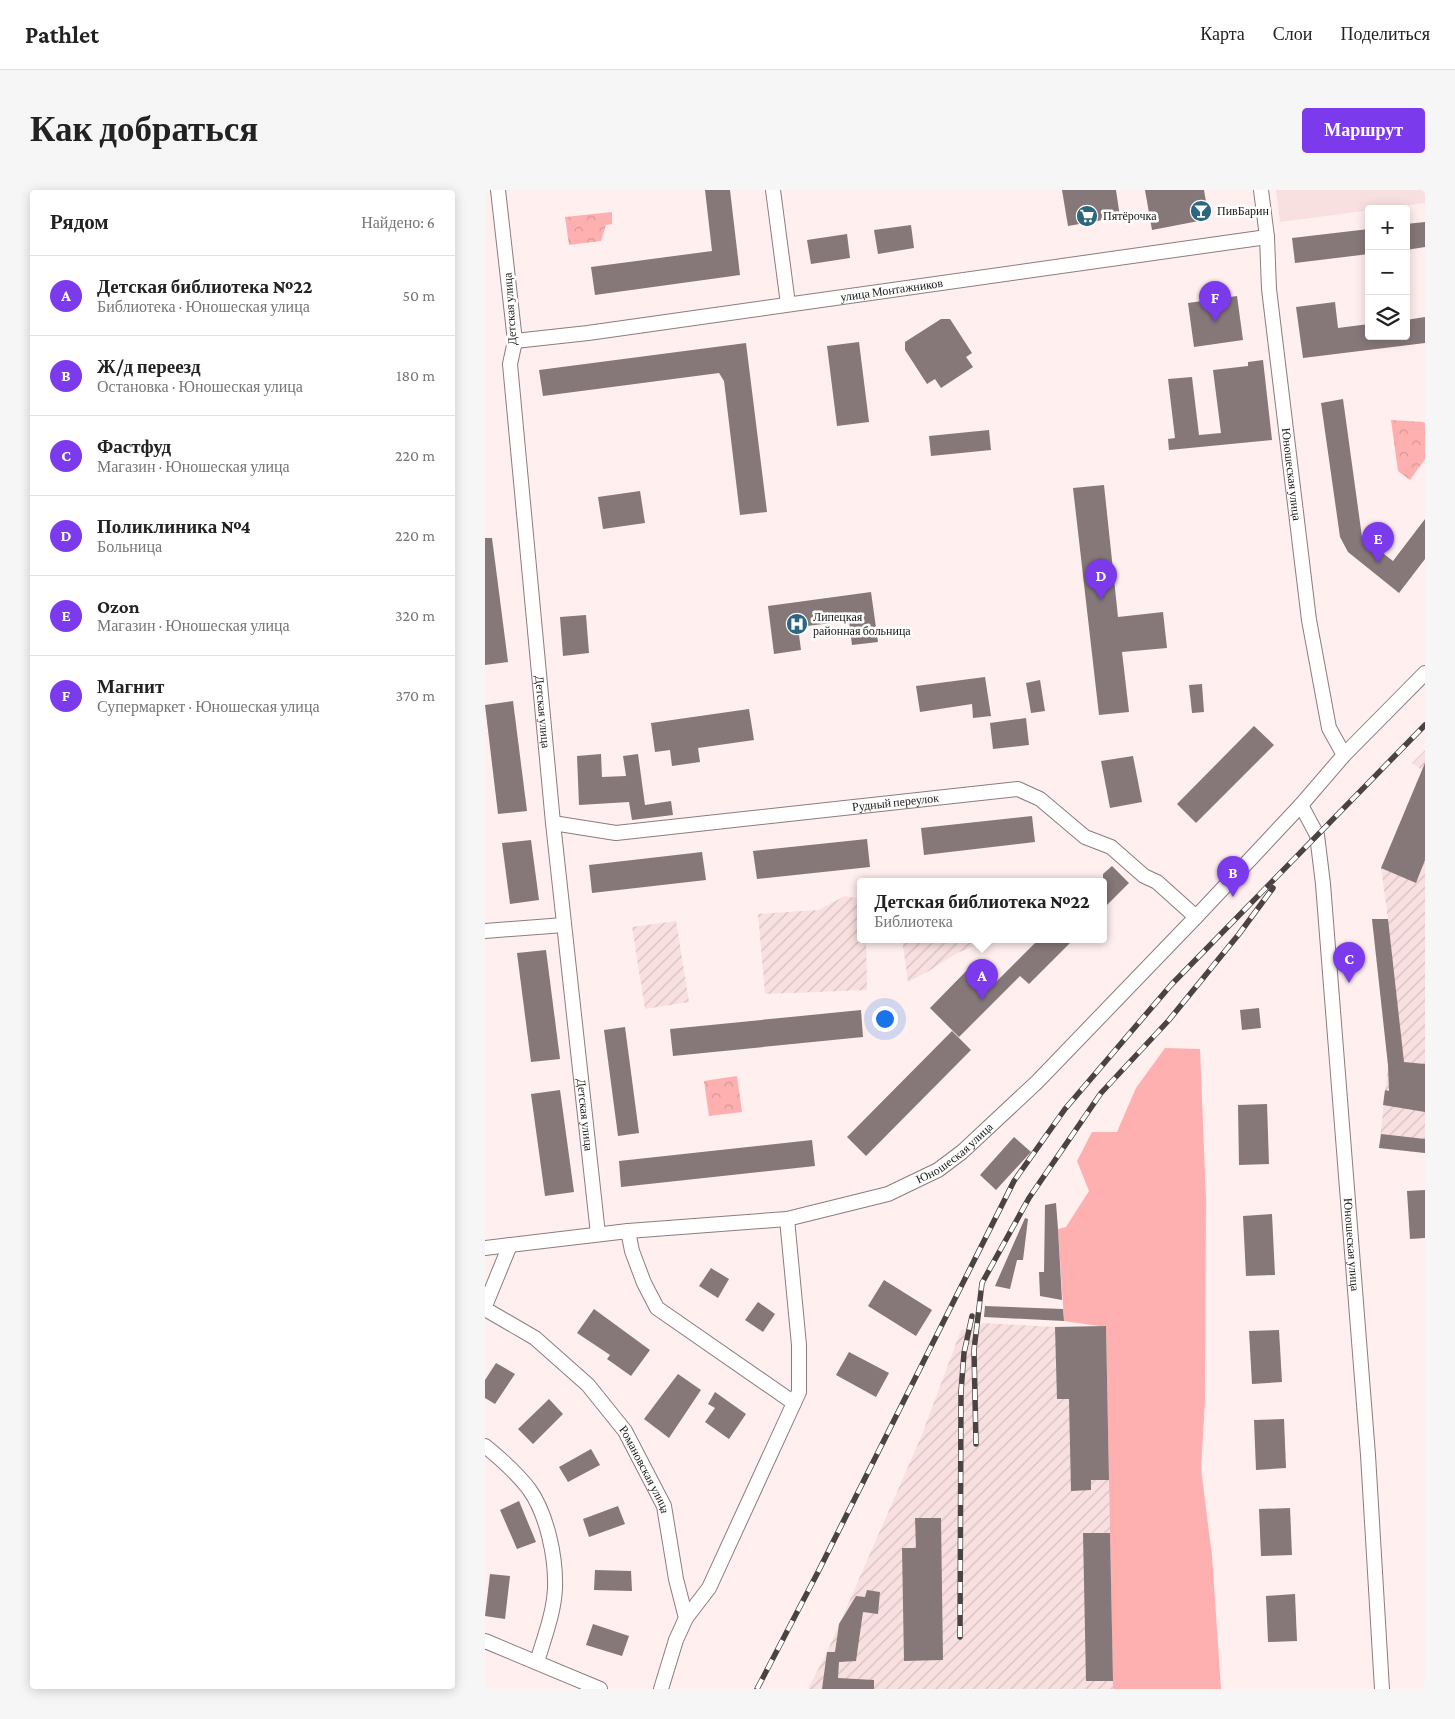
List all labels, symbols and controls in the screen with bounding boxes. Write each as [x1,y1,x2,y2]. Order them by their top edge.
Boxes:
text: Pathlet [25,21,99,48]
text: Карта [1200,24,1245,44]
text: Слои [1273,24,1312,44]
text: Поделиться [1340,24,1430,44]
button: Маршрут [1302,108,1425,153]
text: Как добраться [30,110,258,149]
bar icon: ПивБарин [1189,199,1213,223]
supermarket icon: Пятёрочка [1075,204,1099,228]
place label: ПивБарин [1217,204,1269,218]
map controls [1365,205,1410,340]
button: + [1365,205,1410,250]
place label: Пятёрочка [1103,209,1157,223]
text: Рядом [50,210,109,234]
text: Найдено: 6 [361,214,435,231]
button: − [1365,250,1410,295]
street label: Детская улица [500,272,520,346]
text: Детская библиотека №22 [97,276,312,297]
street label: улица Монтажников [839,276,944,304]
pin: F [1199,281,1231,322]
text: A [61,287,71,304]
text: 50 m [403,287,435,304]
button: layers [1365,295,1410,340]
text: Библиотека · Юношеская улица [97,298,310,315]
text: Ж/д переезд [97,356,201,377]
text: B [61,367,71,384]
text: 180 m [396,367,435,384]
text: Остановка · Юношеская улица [97,378,303,395]
street label: Юношеская улица [1279,427,1304,522]
text: Фастфуд [97,436,171,457]
text: C [61,447,71,464]
text: 220 m [395,447,435,464]
text: Магазин · Юношеская улица [97,458,290,475]
text: Поликлиника №4 [97,516,251,537]
pin: E [1362,522,1394,563]
text: D [60,527,72,544]
text: 220 m [395,527,435,544]
text: Больница [97,538,162,555]
pin: D [1085,559,1117,600]
text: Ozon [97,596,140,617]
text: E [61,607,71,624]
text: 320 m [395,607,435,624]
place label: Липецкая районная больница [813,610,911,638]
hospital icon: Липецкая районная больница [785,612,809,636]
text: Магазин · Юношеская улица [97,617,290,634]
street label: Детская улица [532,675,553,750]
text: Магнит [97,676,164,697]
text: F [62,687,70,704]
text: 370 m [396,687,435,704]
text: Супермаркет · Юношеская улица [97,698,320,715]
street label: Рудный переулок [851,791,940,814]
pin: B [1217,856,1249,897]
popup [857,878,1107,943]
text: Детская библиотека №22 [874,891,1090,912]
text: Библиотека [874,913,953,930]
pin: C [1333,942,1365,983]
pin: A [966,959,998,1000]
your location [872,1006,898,1032]
street label: Детская улица [574,1078,596,1152]
street label: Юношеская улица [914,1119,996,1187]
street label: Юношеская улица [1341,1197,1362,1292]
street label: Романовская улица [616,1423,672,1515]

